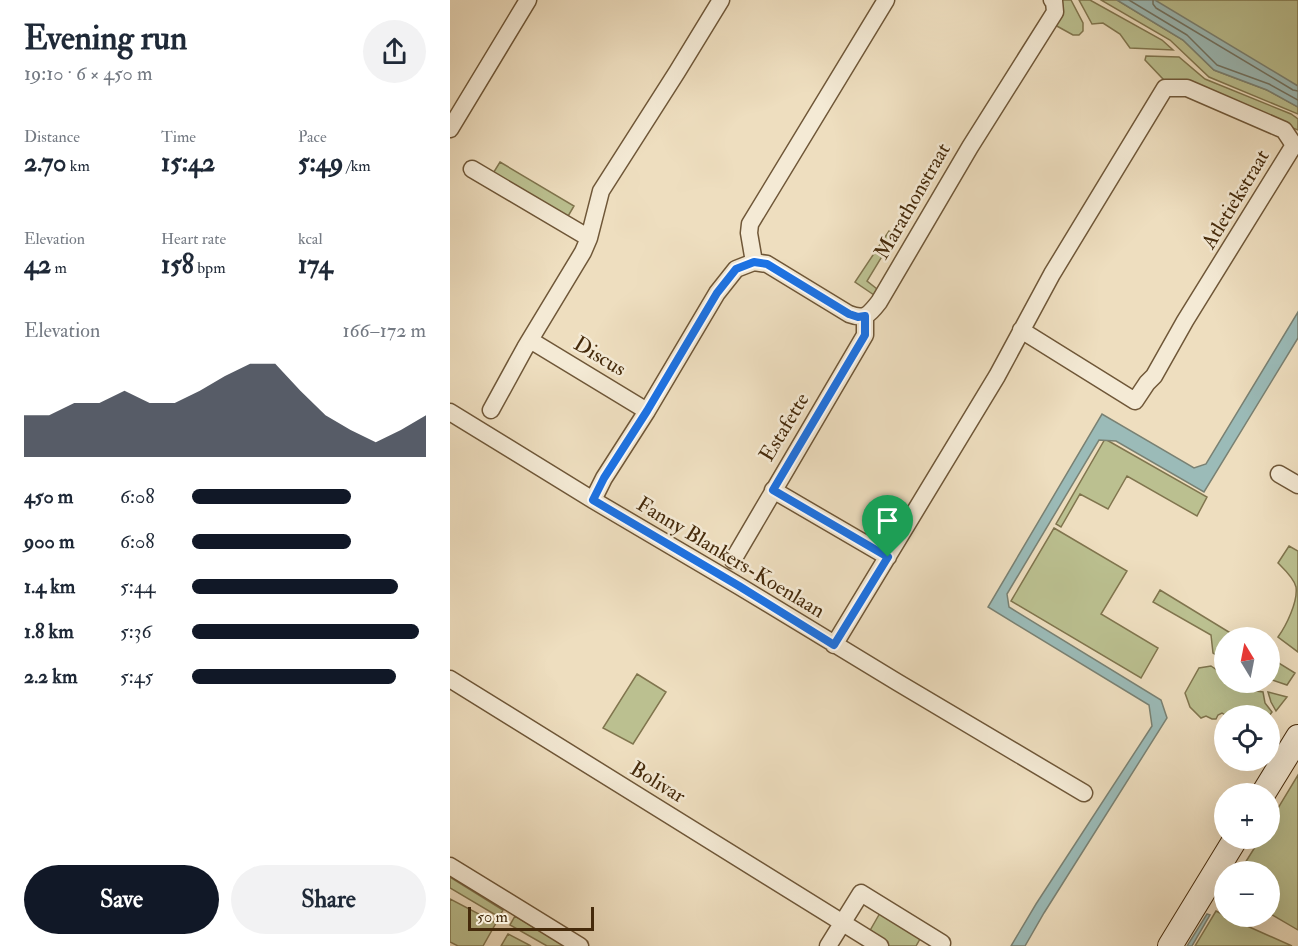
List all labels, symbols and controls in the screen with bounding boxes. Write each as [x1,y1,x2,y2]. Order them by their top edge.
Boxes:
text: Evening run [24,18,187,59]
button: share [363,20,426,83]
text: 19:10 · 6 × 450 m [24,61,153,86]
text: Distance [24,127,80,147]
text: Time [161,127,196,147]
text: Pace [298,127,327,147]
street label: Marathonstraat [868,138,957,264]
street label: Atletiekstraat [1195,145,1276,255]
text: 2.70 [24,147,66,179]
text: 15:42 [161,147,215,179]
text: 5:49 [298,147,343,179]
text: km [66,156,90,176]
text: /km [343,156,371,176]
text: Elevation [24,229,85,249]
text: Heart rate [161,229,226,249]
text: kcal [298,229,323,249]
text: 42 [24,249,51,281]
text: 158 [161,249,194,281]
text: 174 [298,249,333,281]
text: m [51,258,67,278]
text: bpm [194,258,226,278]
text: Elevation [24,318,100,343]
text: 166–172 m [342,318,426,343]
street label: Discus [569,330,631,383]
street label: Estafette [753,388,816,467]
text: 450 m [24,484,73,509]
text: 6:08 [120,484,155,509]
street label: Fanny Blankers-Koenlaan [632,491,830,624]
pin [862,495,913,557]
icon: arrive [871,504,904,537]
text: 900 m [24,529,74,554]
text: 6:08 [120,529,155,554]
text: 1.4 km [24,574,75,599]
text: 5:44 [120,574,155,599]
text: 1.8 km [24,619,74,644]
text: 5:36 [120,619,152,644]
north arrow [1214,627,1280,693]
map controls [1214,627,1280,927]
text: 2.2 km [24,664,77,689]
text: 5:45 [120,664,153,689]
button: locate [1214,705,1280,771]
street label: Bolivar [625,755,691,810]
button: + [1214,783,1280,849]
button: − [1214,861,1280,927]
button: Save [24,865,219,934]
button: Share [231,865,426,934]
scale bar [468,904,594,932]
text: 50 m [477,907,508,927]

